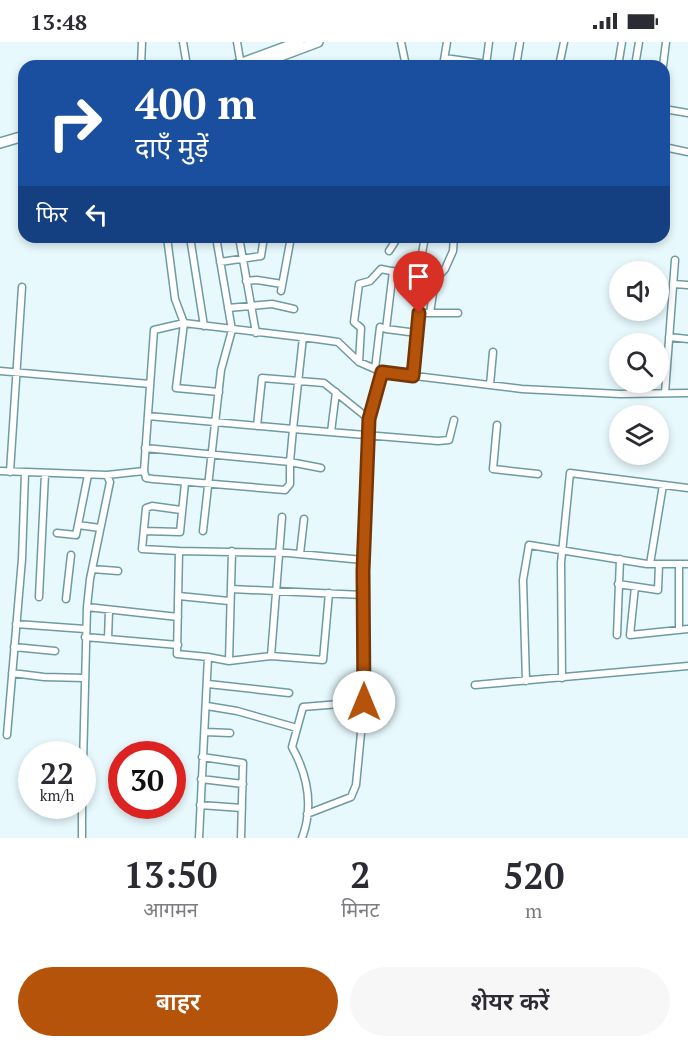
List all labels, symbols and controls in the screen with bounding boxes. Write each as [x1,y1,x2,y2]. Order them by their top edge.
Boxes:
text: 13:48 [30,7,87,36]
text: 400 m [135,75,256,131]
icon: right [36,84,114,162]
text: दाएँ मुड़ें [135,129,208,165]
icon: left [80,198,113,231]
text: फिर [36,199,68,228]
pin [393,251,444,313]
icon: arrive [402,260,435,293]
map controls [609,261,669,465]
button: sound [609,261,669,321]
button: search [609,333,669,393]
button: layers [609,405,669,465]
position arrow [332,670,396,734]
speed limit sign: 30 [108,741,186,819]
text: 22 [40,753,74,793]
text: km/h [40,785,74,805]
text: 13:50 [124,851,217,898]
text: 2 [350,851,370,898]
text: 520 [503,852,564,899]
text: आगमन [143,896,198,923]
text: मिनट [341,896,379,923]
text: m [525,897,542,924]
button: बाहर [18,967,338,1036]
button: शेयर करें [350,967,670,1036]

